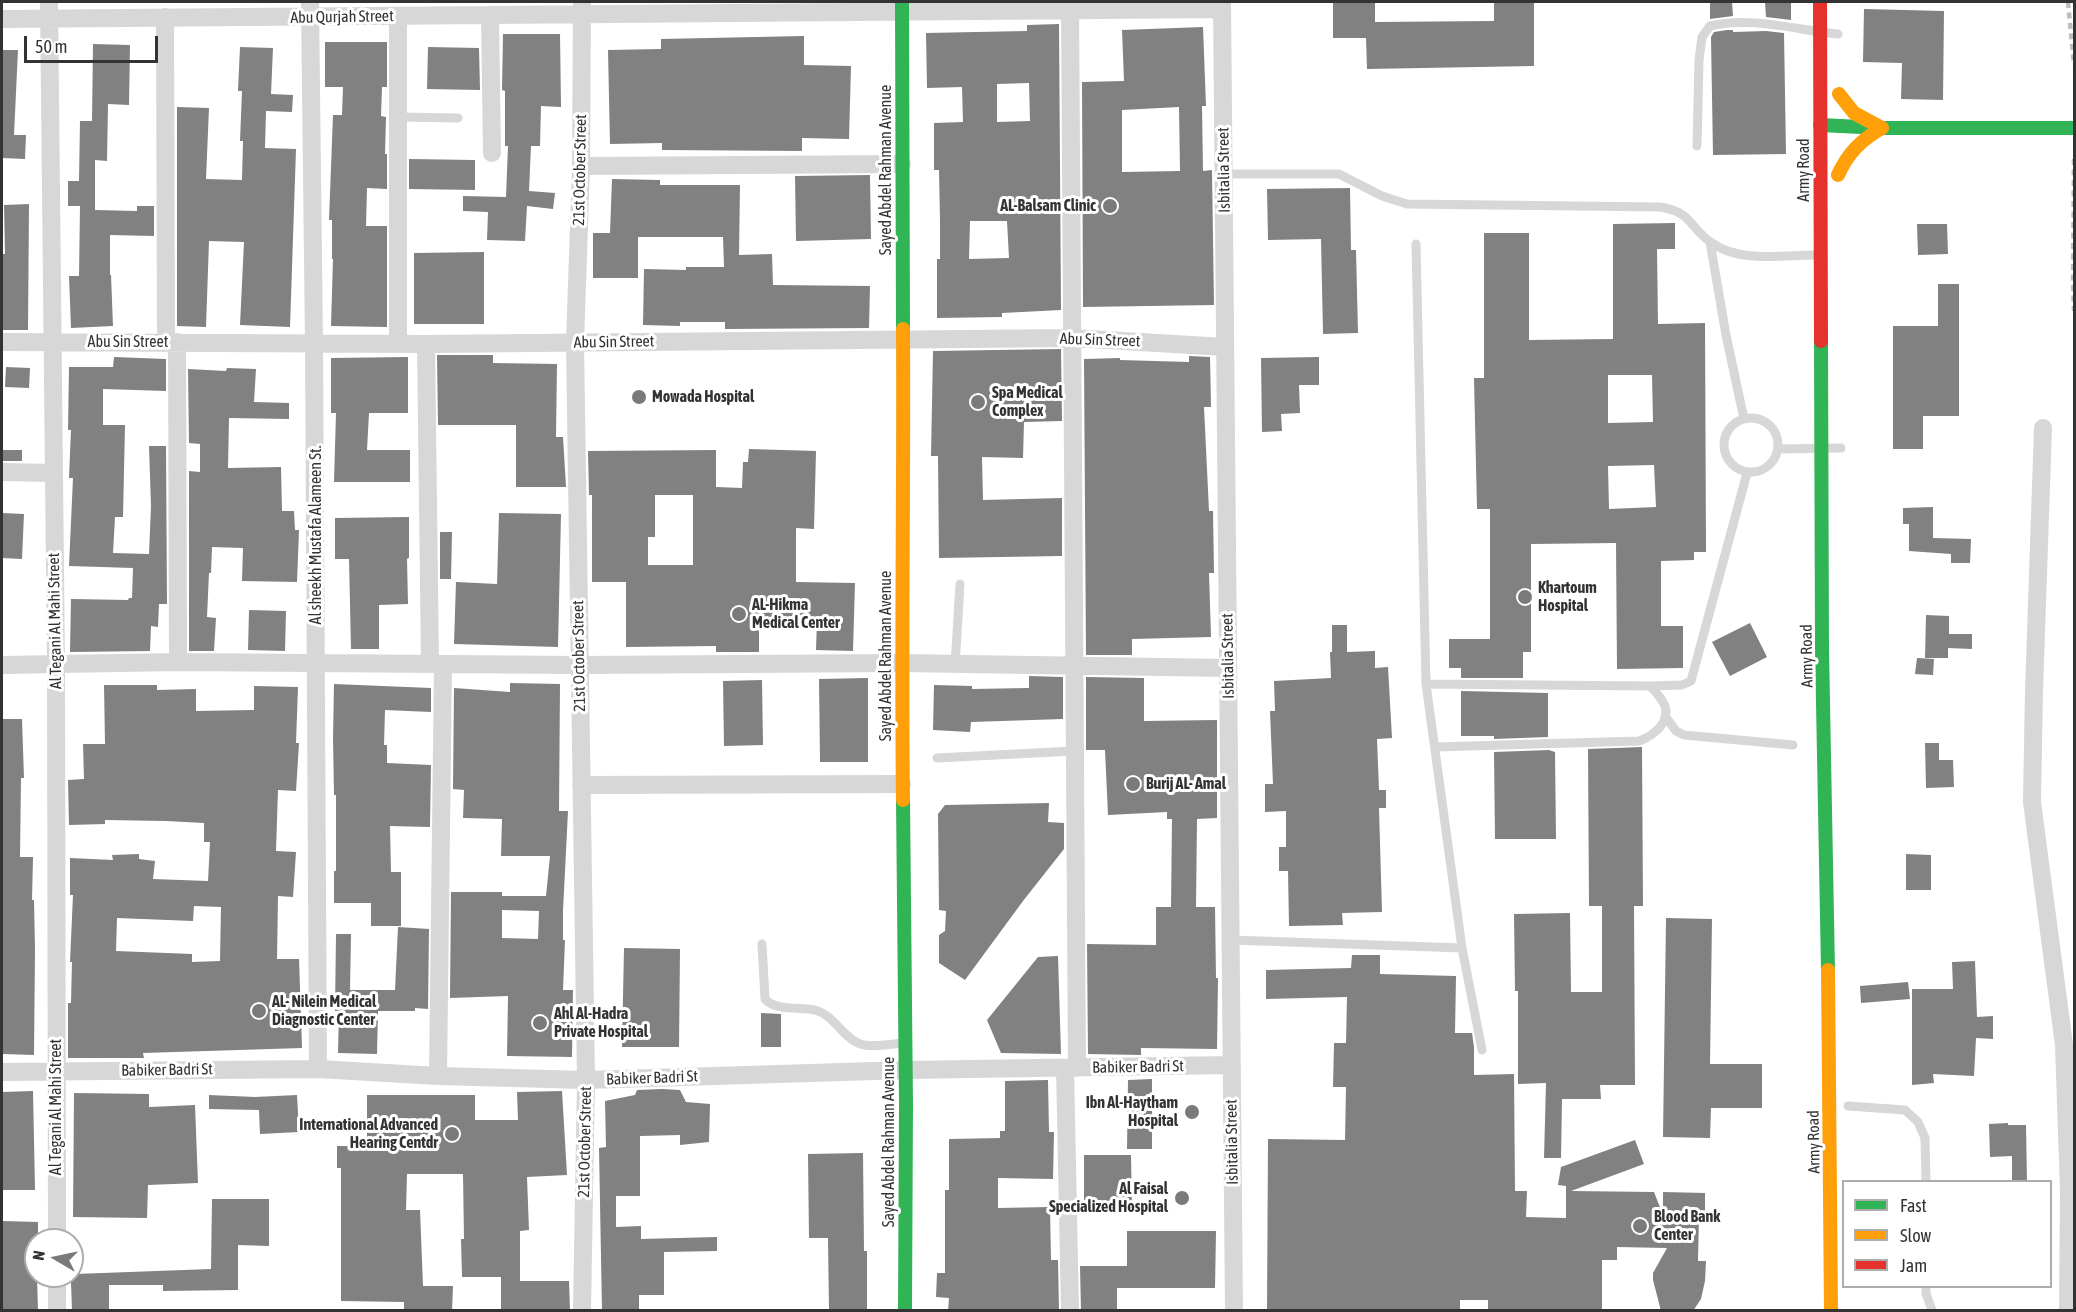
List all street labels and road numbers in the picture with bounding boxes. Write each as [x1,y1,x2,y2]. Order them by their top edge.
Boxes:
street label: Abu Qurjah Street [290,6,394,28]
street label: Sayed Abdel Rahman Avenue [876,85,896,255]
street label: 21st October Street [569,114,591,226]
street label: Isbitalia Street [1214,127,1234,213]
street label: Army Road [1794,138,1814,202]
street label: Abu Sin Street [1059,329,1141,351]
street label: Abu Sin Street [88,332,168,352]
street label: Abu Sin Street [573,332,655,352]
street label: Al sheekh Mustafa Alameen St. [306,446,326,624]
street label: Al Tegani Al Mahi Street [44,553,66,689]
street label: Sayed Abdel Rahman Avenue [876,571,896,741]
street label: 21st October Street [568,600,590,712]
street label: Isbitalia Street [1218,613,1238,699]
street label: Army Road [1797,624,1817,688]
street label: Al Tegani Al Mahi Street [46,1039,66,1175]
street label: Sayed Abdel Rahman Avenue [879,1057,899,1227]
street label: Babiker Badri St [1092,1057,1184,1077]
street label: Babiker Badri St [121,1060,213,1080]
street label: Babiker Badri St [606,1067,698,1089]
street label: 21st October Street [574,1086,596,1198]
street label: Isbitalia Street [1222,1099,1242,1185]
street label: Army Road [1804,1110,1824,1174]

